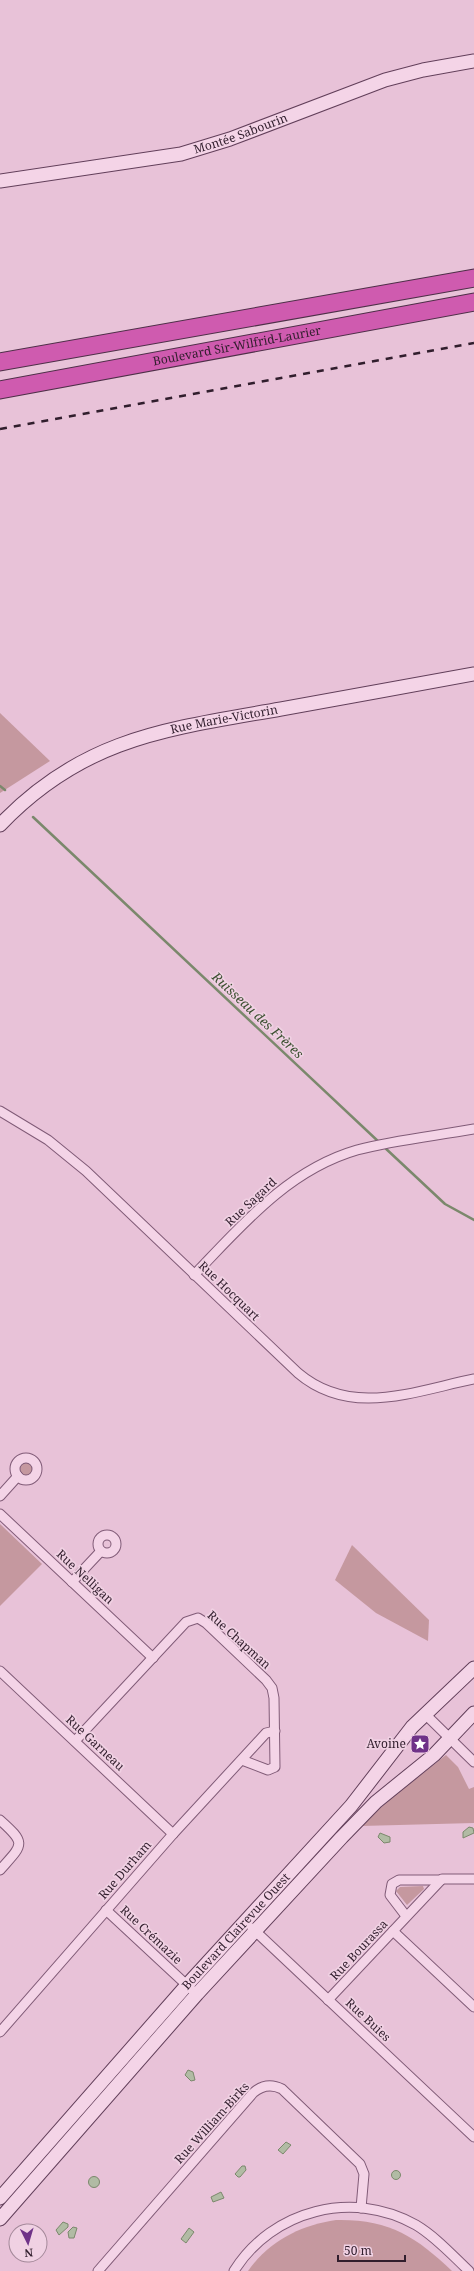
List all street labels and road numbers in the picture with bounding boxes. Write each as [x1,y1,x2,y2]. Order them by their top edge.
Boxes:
street label: Montée Sabourin [191,109,290,158]
street label: Boulevard Sir-Wilfrid-Laurier [151,322,323,369]
street label: Rue Marie-Victorin [169,701,279,738]
street label: Rue Sagard [221,1173,281,1230]
street label: Rue Hocquart [195,1257,264,1324]
street label: Rue Nelligan [53,1546,118,1608]
street label: Rue Chapman [204,1607,275,1673]
street label: Rue Garneau [62,1711,129,1775]
street label: Rue Durham [94,1837,155,1903]
street label: Boulevard Clairevue Ouest [178,1869,294,1993]
street label: Rue Crémazie [117,1901,186,1968]
street label: Rue Bourassa [326,1915,391,1984]
street label: Rue Buies [342,1994,395,2045]
street label: Rue William-Birks [170,2078,253,2167]

